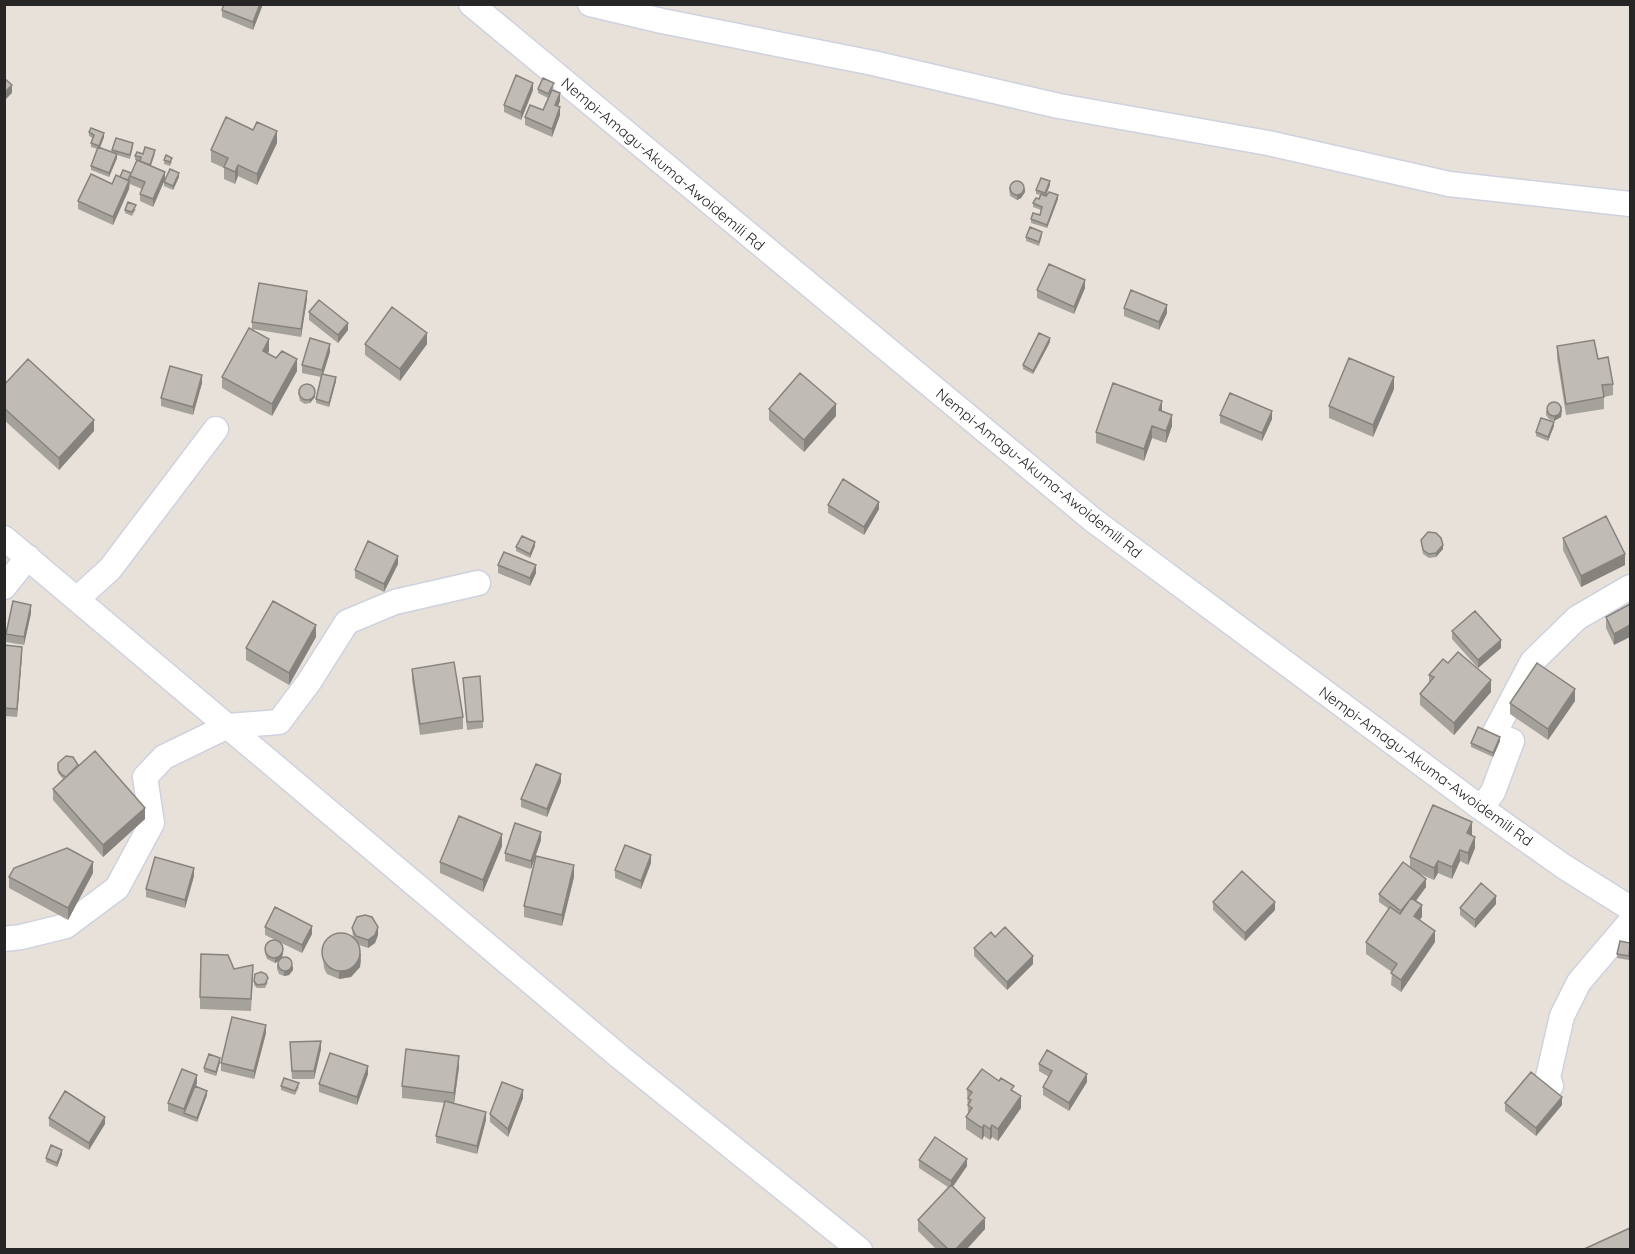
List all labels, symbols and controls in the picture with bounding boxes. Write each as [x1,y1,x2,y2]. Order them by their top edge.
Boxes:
street label: Nempi-Amagu-Akuma-Awoidemili Rd [557,73,769,255]
street label: Nempi-Amagu-Akuma-Awoidemili Rd [932,384,1146,562]
street label: Nempi-Amagu-Akuma-Awoidemili Rd [1315,682,1537,850]

